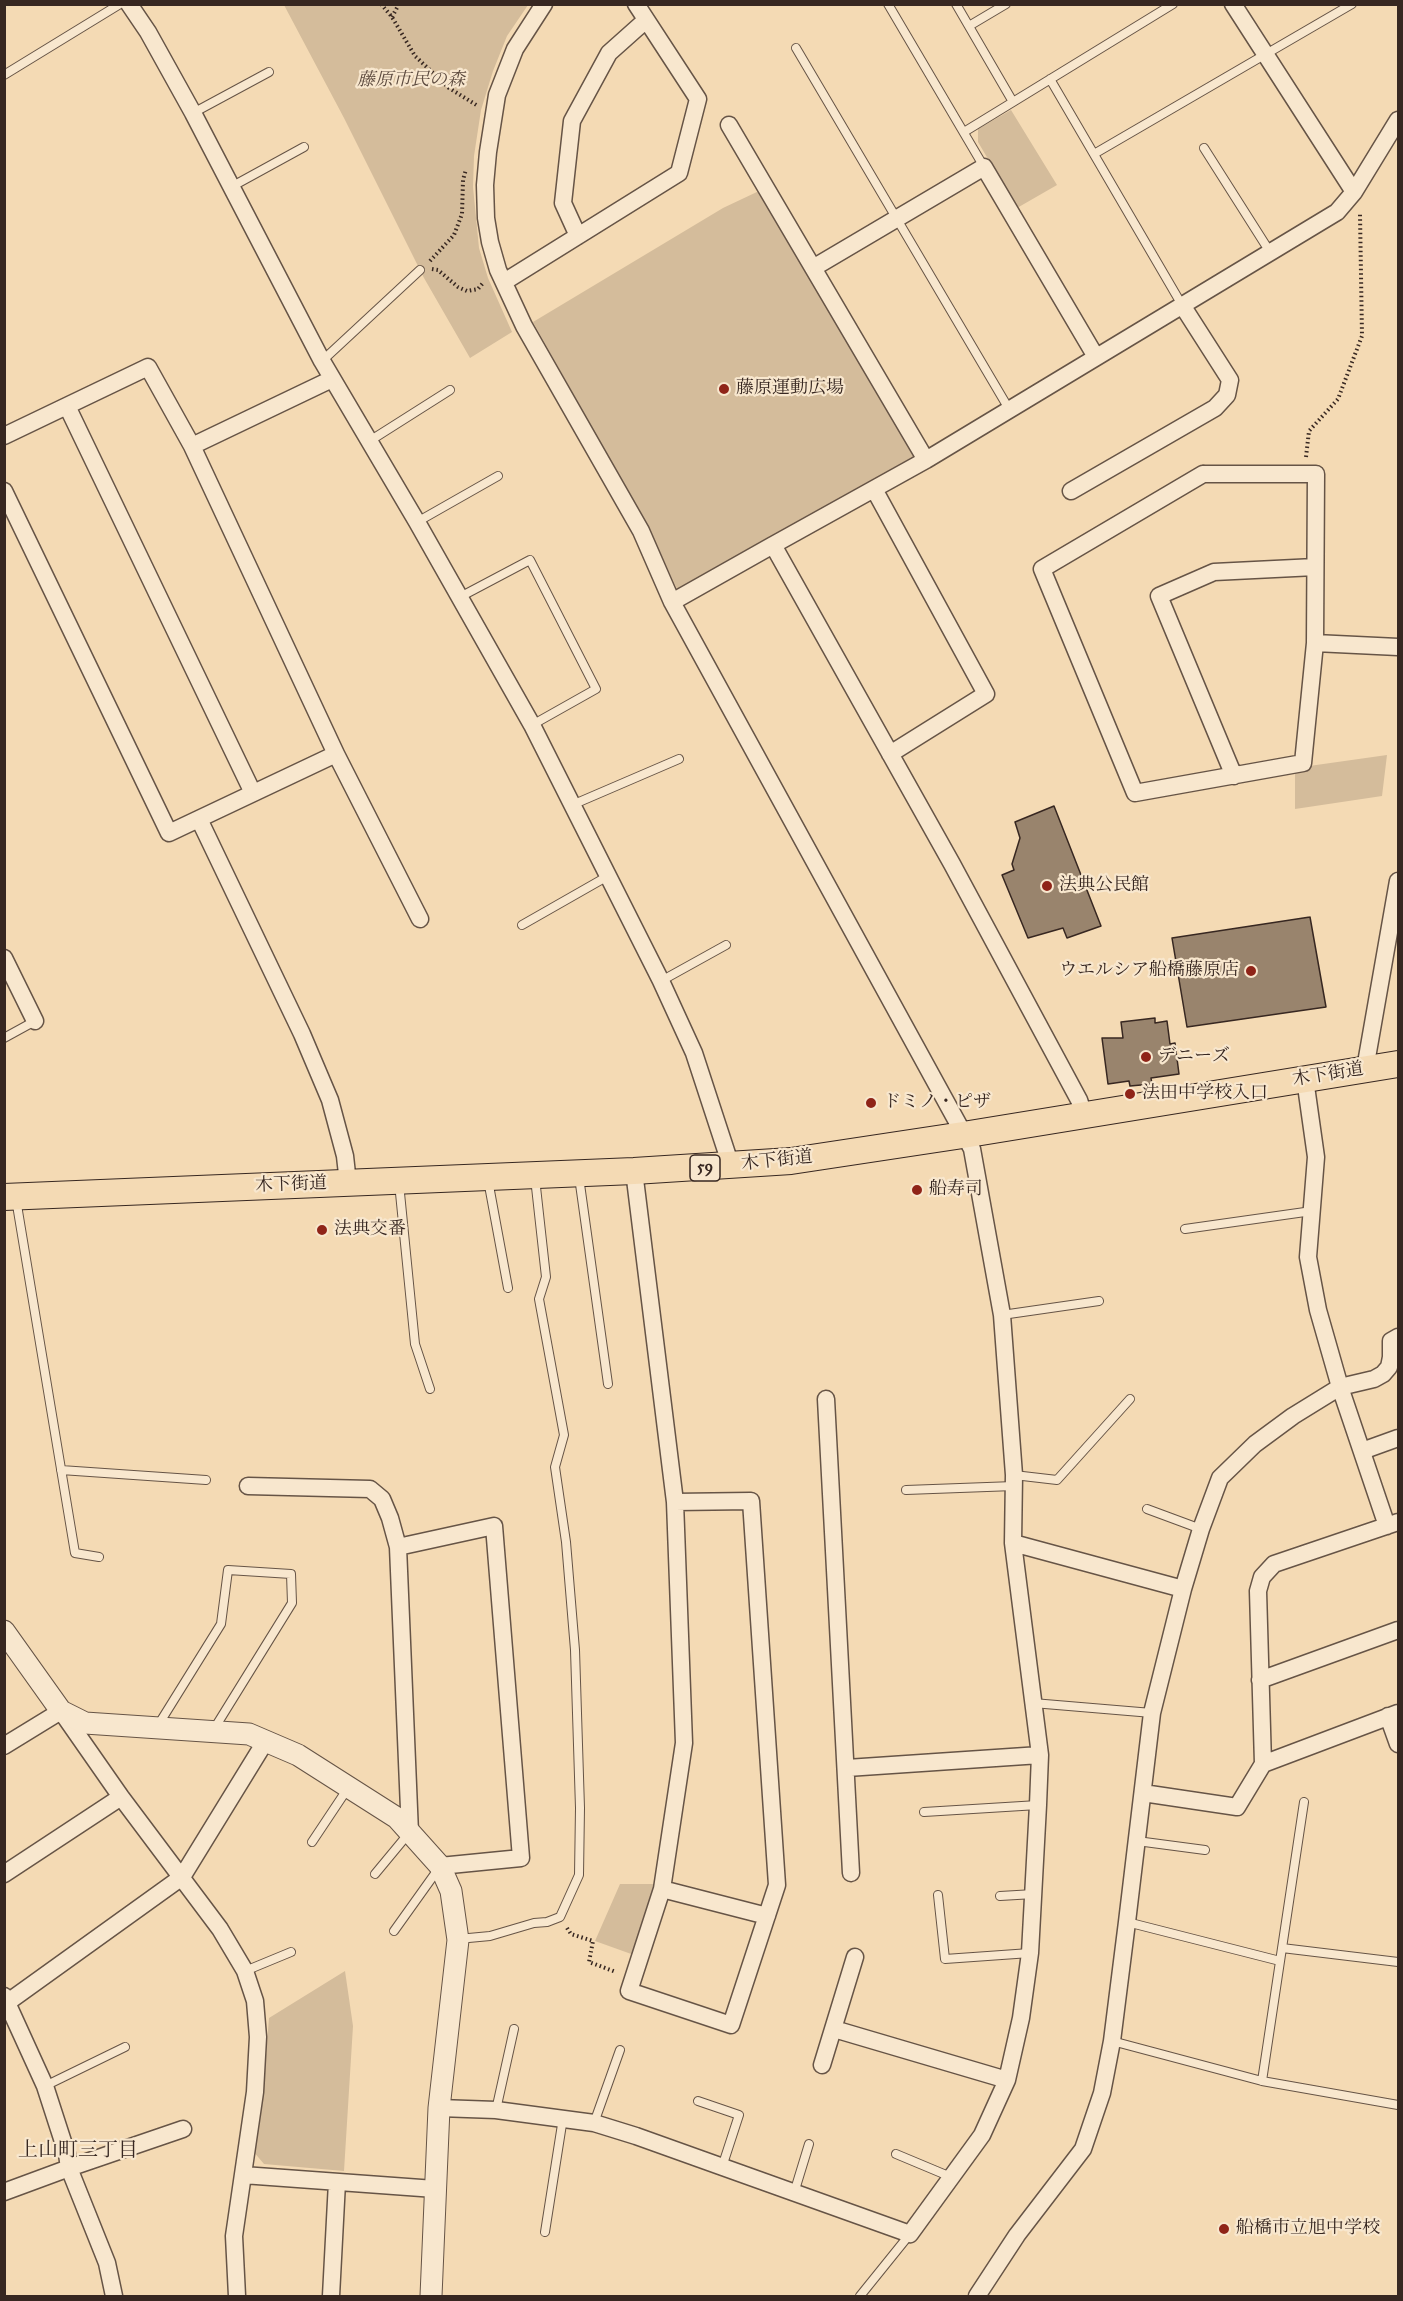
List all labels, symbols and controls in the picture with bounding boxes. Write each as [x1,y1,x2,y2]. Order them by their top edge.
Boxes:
park label: 藤原市民の森 [357,70,465,92]
place label: 藤原運動広場 [736,378,844,400]
marker: 藤原運動広場 [717,382,731,396]
place label: 法典公民館 [1059,875,1149,897]
marker: 法典公民館 [1040,879,1054,893]
place label: ウエルシア船橋藤原店 [1059,960,1239,982]
marker: ウエルシア船橋藤原店 [1244,964,1258,978]
place label: デニーズ [1158,1046,1230,1068]
marker: デニーズ [1139,1050,1153,1064]
street label: 木下街道 [1291,1059,1365,1091]
place label: 法田中学校入口 [1142,1083,1268,1105]
marker: 法田中学校入口 [1123,1087,1137,1101]
place label: ドミノ・ピザ [883,1092,991,1114]
marker: ドミノ・ピザ [864,1096,878,1110]
street label: 木下街道 [740,1146,814,1176]
road number: 59 [690,1155,720,1181]
street label: 木下街道 [255,1173,327,1197]
place label: 船寿司 [929,1179,983,1201]
marker: 船寿司 [910,1183,924,1197]
place label: 法典交番 [334,1219,406,1241]
marker: 法典交番 [315,1223,329,1237]
district label: 上山町三丁目 [18,2139,138,2163]
place label: 船橋市立旭中学校 [1236,2218,1380,2240]
marker: 船橋市立旭中学校 [1217,2222,1231,2236]

